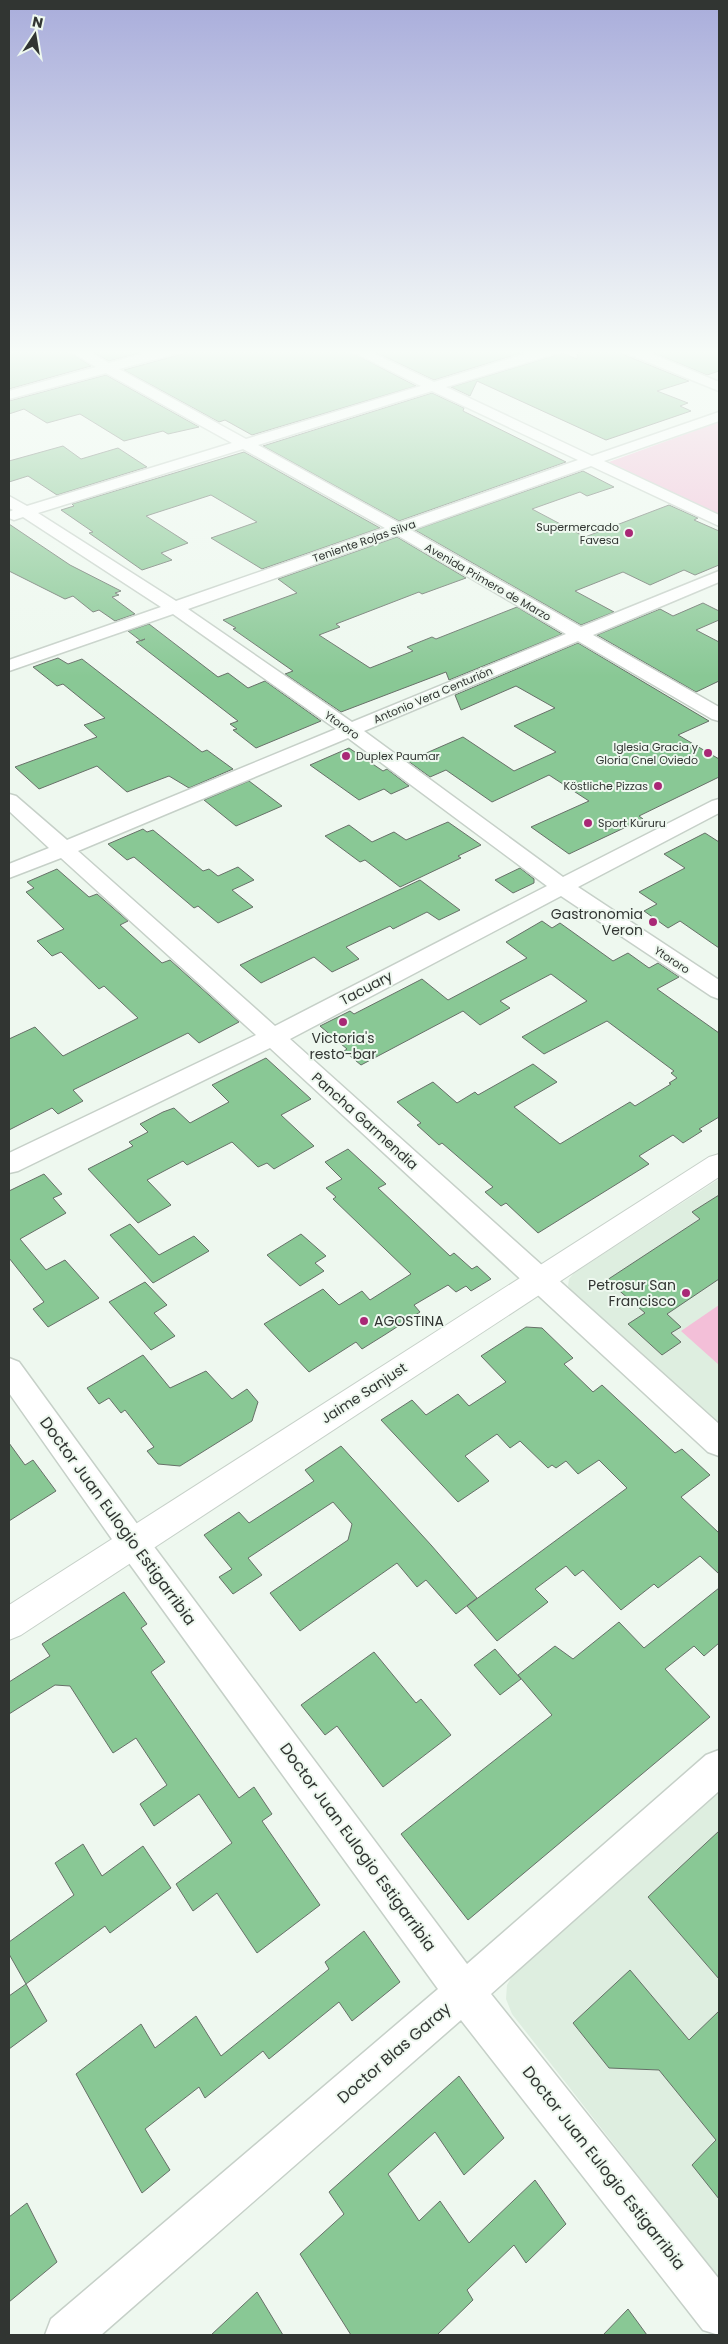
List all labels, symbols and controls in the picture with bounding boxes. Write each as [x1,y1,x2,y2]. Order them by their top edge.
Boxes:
north arrow [10,10,60,60]
text: N [30,11,45,33]
street label: Teniente Rojas Silva [310,516,418,566]
place label: Supermercado Favesa [536,519,619,548]
marker: Supermercado Favesa [623,527,635,539]
street label: Avenida Primero de Marzo [422,539,554,625]
street label: Antonio Vera Centurión [371,663,495,727]
street label: Ytororo [321,707,363,743]
place label: Iglesia Gracia y Gloria Cnel Oviedo [596,739,699,768]
marker: Iglesia Gracia y Gloria Cnel Oviedo [702,747,714,759]
place label: Duplex Paumar [356,748,440,764]
marker: Duplex Paumar [340,750,352,762]
place label: Köstliche Pizzas [563,778,648,794]
marker: Köstliche Pizzas [652,780,664,792]
place label: Sport Kururu [598,815,666,831]
marker: Sport Kururu [582,817,594,829]
place label: Gastronomia Veron [551,904,643,940]
marker: Gastronomia Veron [647,916,659,928]
street label: Ytororo [651,942,693,978]
street label: Tacuary [336,966,396,1010]
marker: Victoria's resto-bar [337,1016,349,1028]
place label: Victoria's resto-bar [309,1028,377,1064]
street label: Pancha Garmendia [307,1068,423,1174]
place label: Petrosur San Francisco [588,1275,676,1311]
marker: Petrosur San Francisco [680,1287,692,1299]
place label: AGOSTINA [374,1311,444,1331]
marker: AGOSTINA [358,1315,370,1327]
street label: Jaime Sanjust [317,1358,411,1428]
street label: Doctor Juan Eulogio Estigarribia [34,1412,202,1630]
street label: Doctor Juan Eulogio Estigarribia [274,1738,442,1956]
street label: Doctor Blas Garay [332,1997,456,2109]
street label: Doctor Juan Eulogio Estigarribia [517,2061,691,2275]

